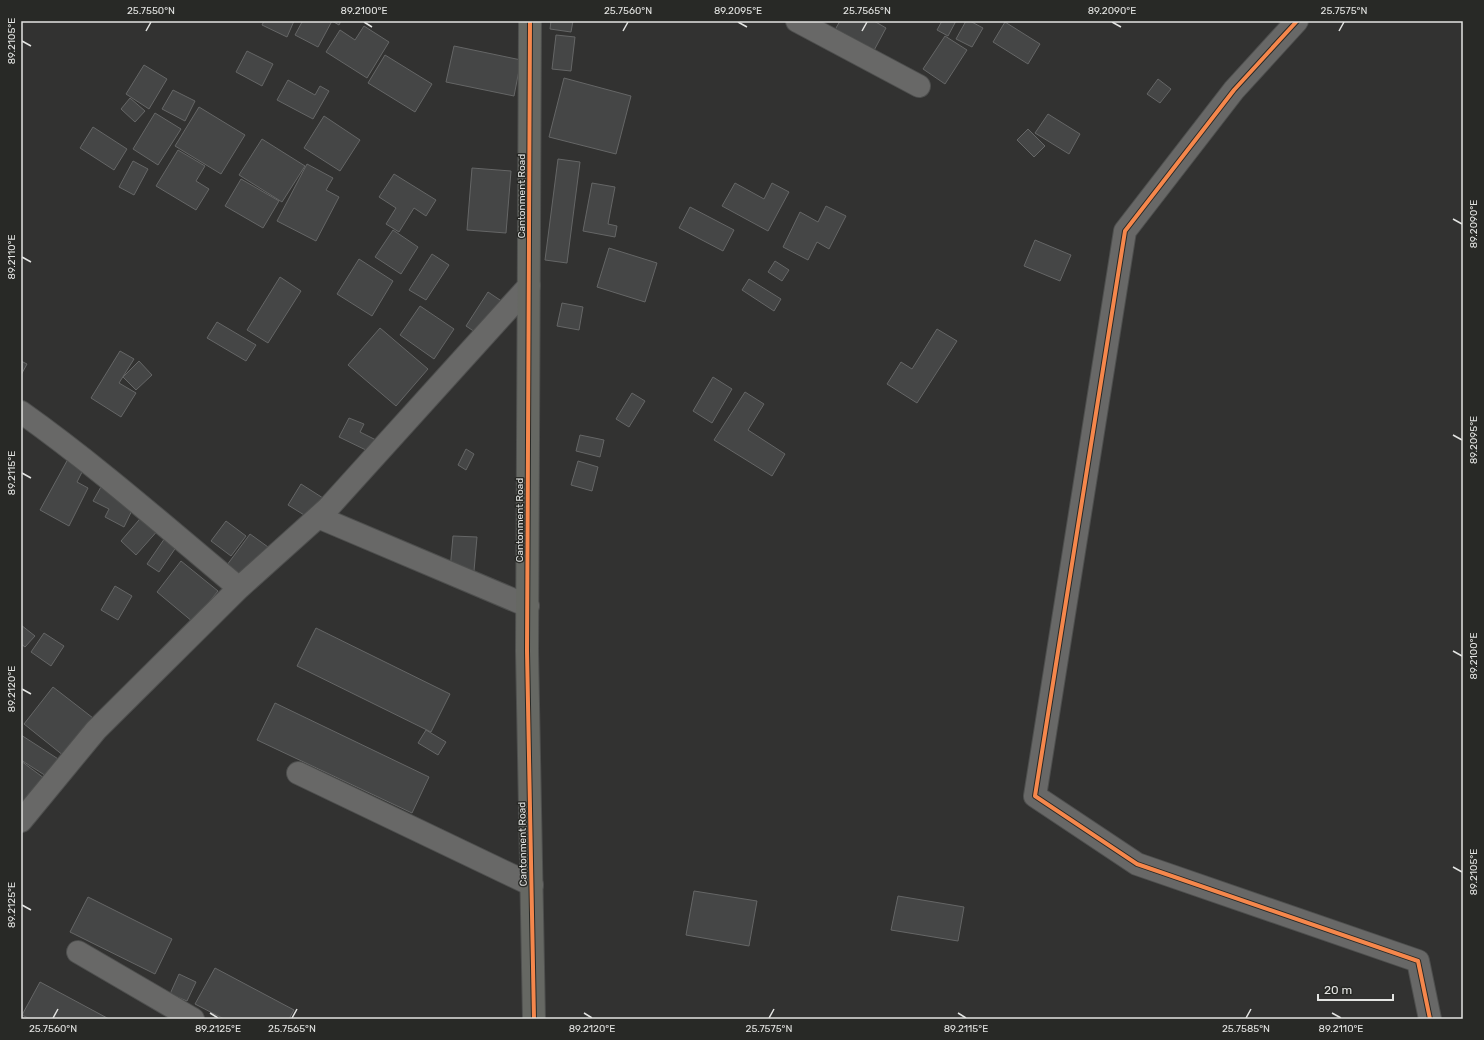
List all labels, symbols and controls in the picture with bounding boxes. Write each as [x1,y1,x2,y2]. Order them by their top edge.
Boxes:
text: 25.7550°N [127,5,175,17]
text: 89.2100°E [341,5,387,17]
text: 25.7560°N [604,5,652,17]
text: 89.2095°E [714,5,762,17]
text: 25.7565°N [843,5,891,17]
text: 89.2090°E [1088,5,1136,17]
text: 25.7575°N [1321,5,1367,17]
text: 89.2105°E [6,18,18,64]
street label: Cantonment Road [516,154,528,238]
text: 89.2090°E [1468,200,1480,248]
text: 89.2110°E [6,235,18,279]
text: 89.2095°E [1468,416,1480,464]
text: 89.2115°E [6,451,18,495]
street label: Cantonment Road [514,478,526,562]
text: 89.2100°E [1468,633,1480,679]
text: 89.2120°E [6,666,18,712]
street label: Cantonment Road [516,802,530,886]
text: 89.2105°E [1468,849,1480,895]
text: 89.2125°E [6,882,18,928]
scale bar [1318,976,1393,1002]
text: 20 m [1324,983,1352,997]
text: 25.7560°N [29,1023,77,1035]
text: 89.2125°E [195,1023,241,1035]
text: 25.7565°N [268,1023,316,1035]
text: 89.2120°E [569,1023,615,1035]
text: 25.7575°N [746,1023,792,1035]
text: 89.2115°E [944,1023,988,1035]
text: 25.7585°N [1222,1023,1270,1035]
text: 89.2110°E [1319,1023,1363,1035]

